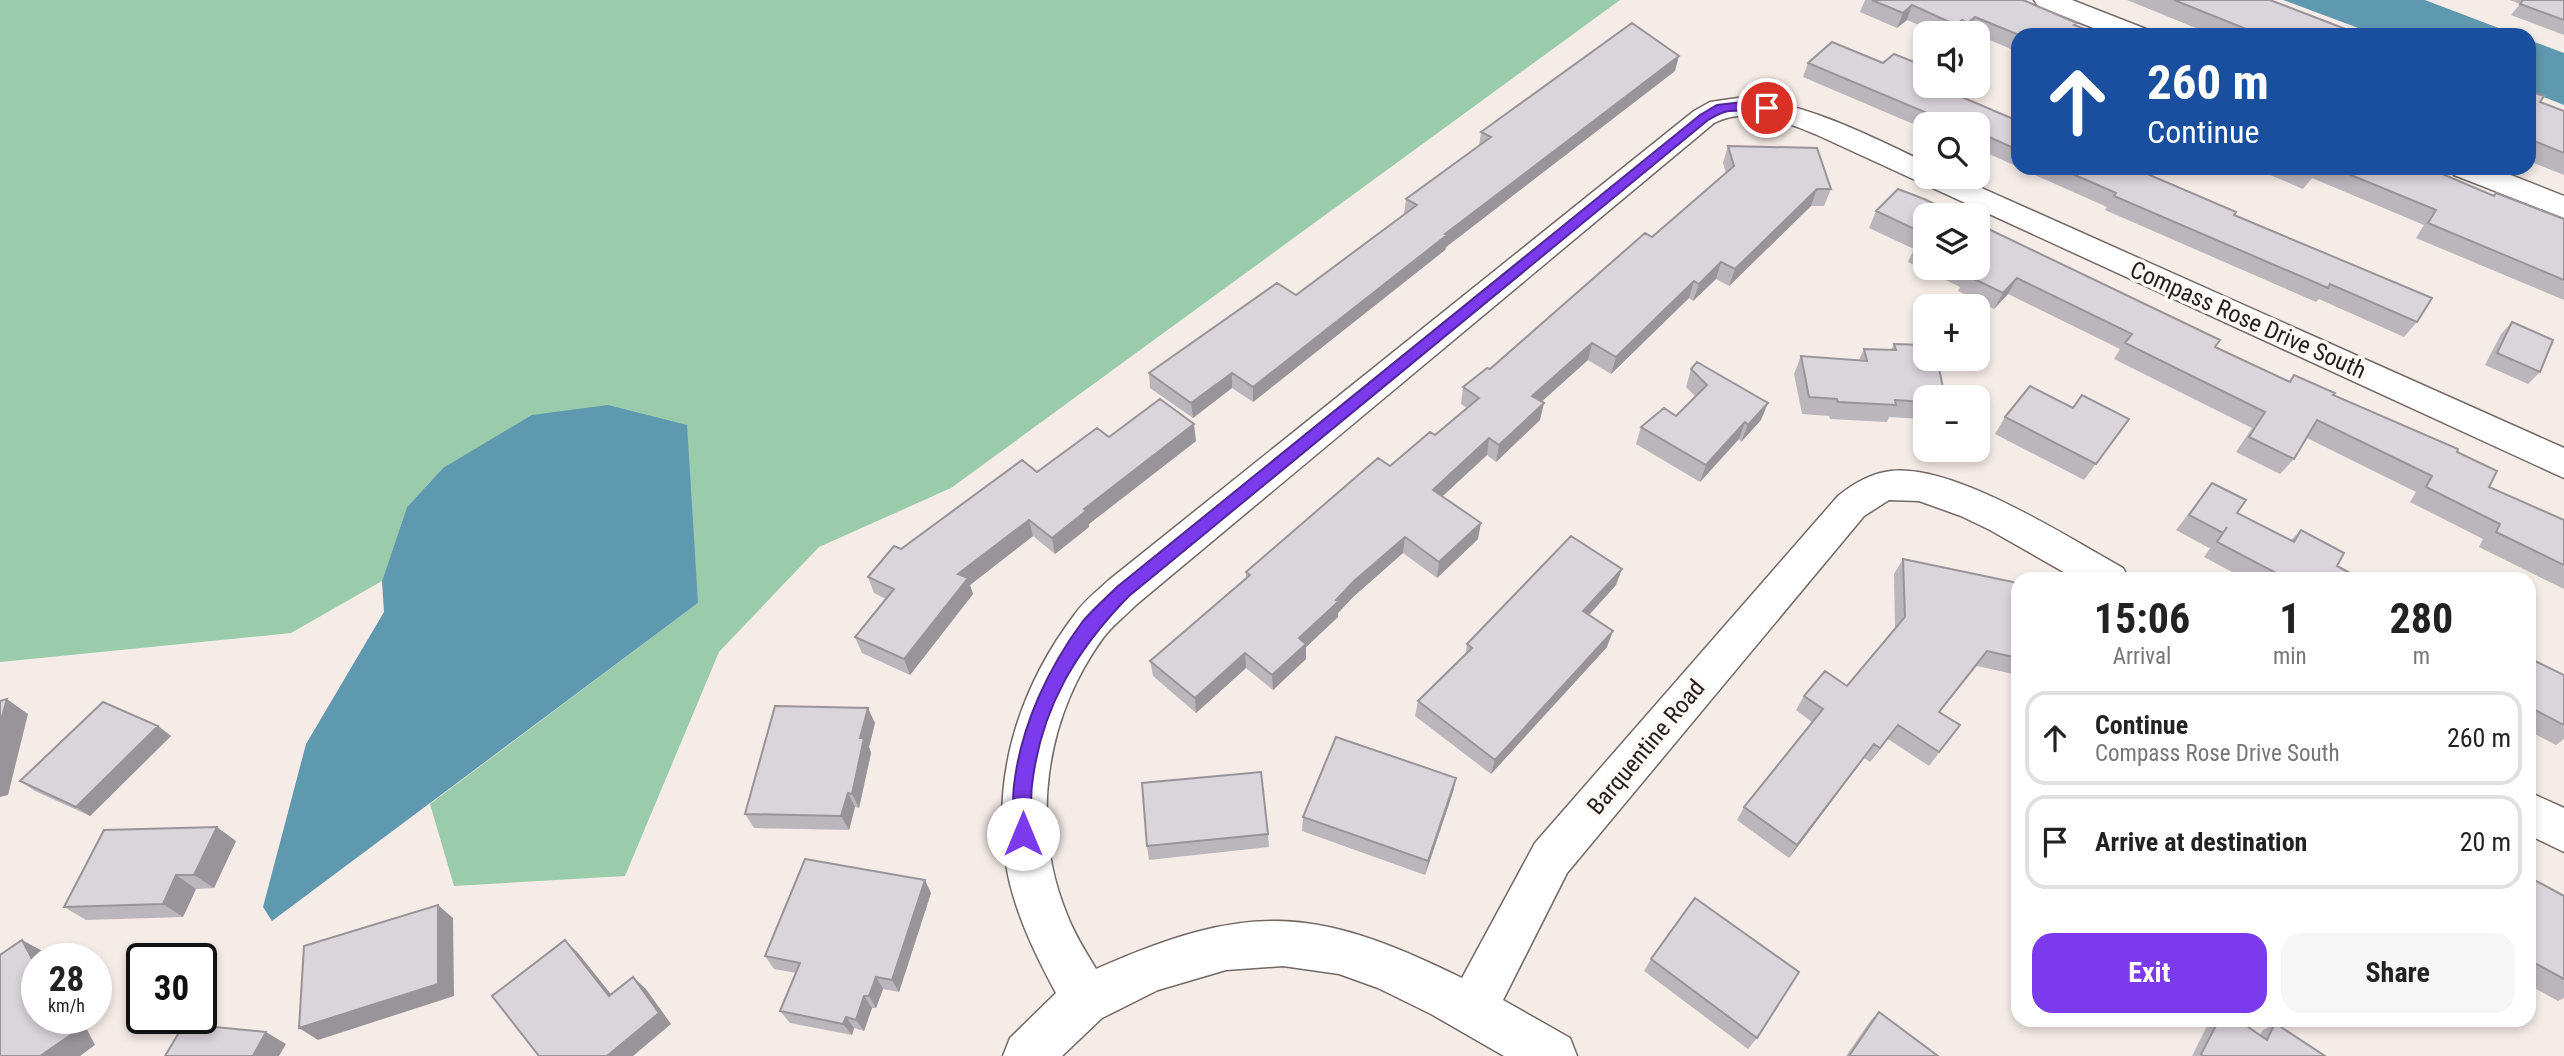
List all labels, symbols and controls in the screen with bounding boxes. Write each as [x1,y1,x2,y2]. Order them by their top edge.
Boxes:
map controls [1913,21,1990,462]
button: sound [1913,21,1990,98]
text: 260 m [2147,54,2269,111]
icon: ahead [2032,56,2123,147]
pin [1737,78,1797,138]
icon: arrive [1748,89,1786,127]
button: search [1913,112,1990,189]
text: Continue [2147,113,2259,151]
button: layers [1913,203,1990,280]
street label: Compass Rose Drive South [2126,255,2370,385]
button: + [1913,294,1990,371]
button: − [1913,385,1990,462]
text: 15:06 [2094,594,2190,643]
text: 1 [2279,594,2300,643]
text: 280 [2389,594,2453,643]
text: Arrival [2113,643,2171,670]
text: min [2273,643,2307,670]
text: m [2413,643,2430,670]
street label: Barquentine Road [1581,674,1711,820]
text: Continue [2095,710,2188,740]
icon: ahead [2036,719,2074,757]
text: 260 m [2447,723,2511,753]
text: Compass Rose Drive South [2095,740,2340,767]
position arrow [986,797,1060,871]
icon: arrive [2036,823,2074,861]
text: Arrive at destination [2095,827,2307,857]
text: 20 m [2460,827,2511,857]
button: Exit [2032,933,2267,1013]
button: Share [2281,933,2515,1013]
speed limit sign: 30 [126,943,217,1034]
text: 28 [49,959,84,1000]
text: km/h [48,995,85,1016]

